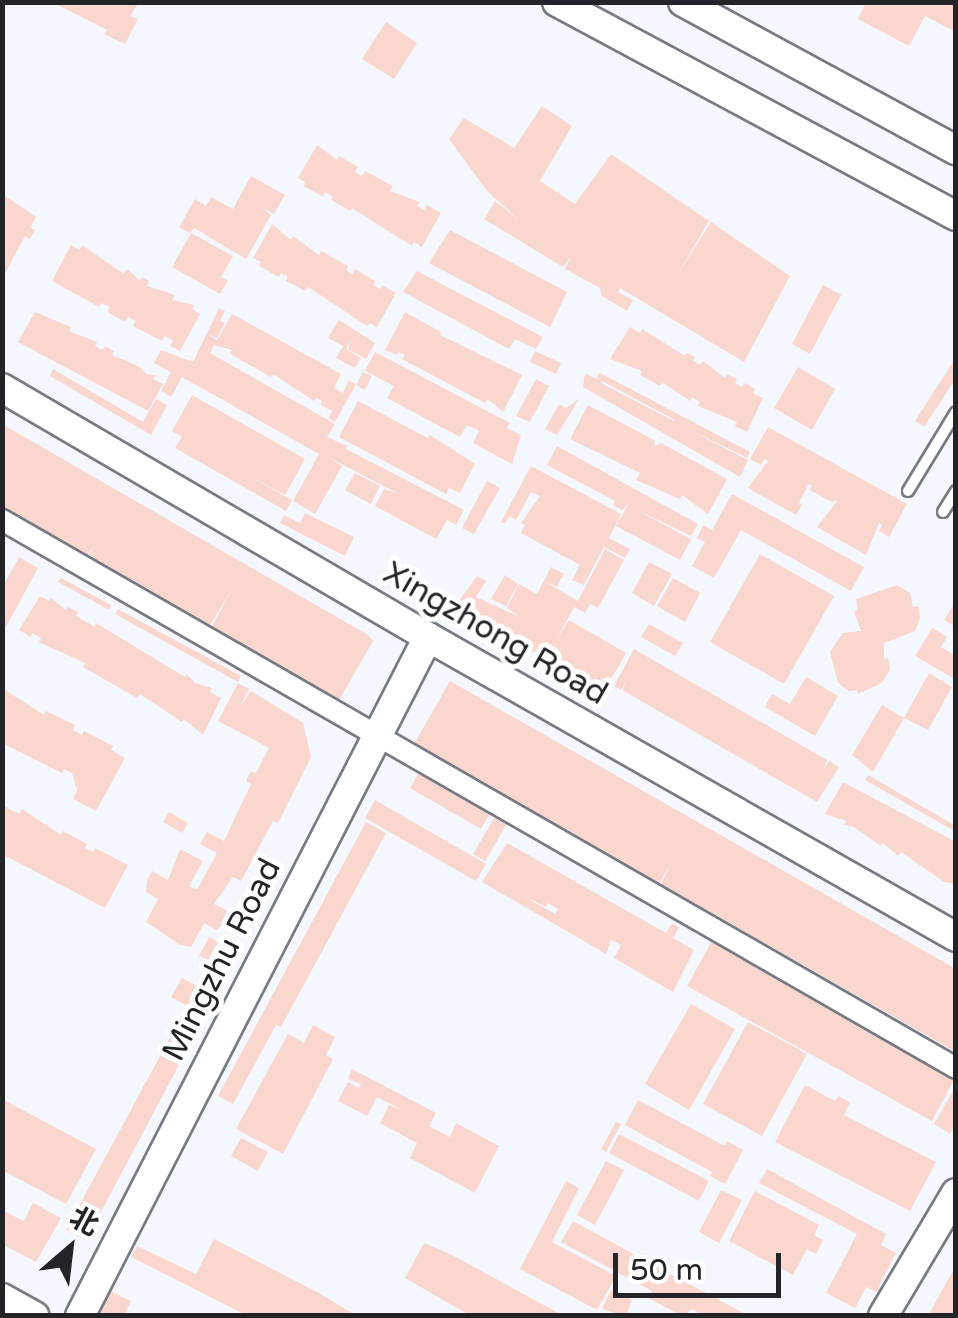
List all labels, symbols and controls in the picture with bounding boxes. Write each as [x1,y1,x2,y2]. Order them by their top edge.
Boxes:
street label: Xingzhong Road [376,554,614,714]
street label: Mingzhu Road [155,852,289,1068]
north arrow [20,1198,120,1298]
text: 北 [64,1200,104,1243]
scale bar [618,1233,786,1295]
text: 50 m [630,1252,703,1289]

